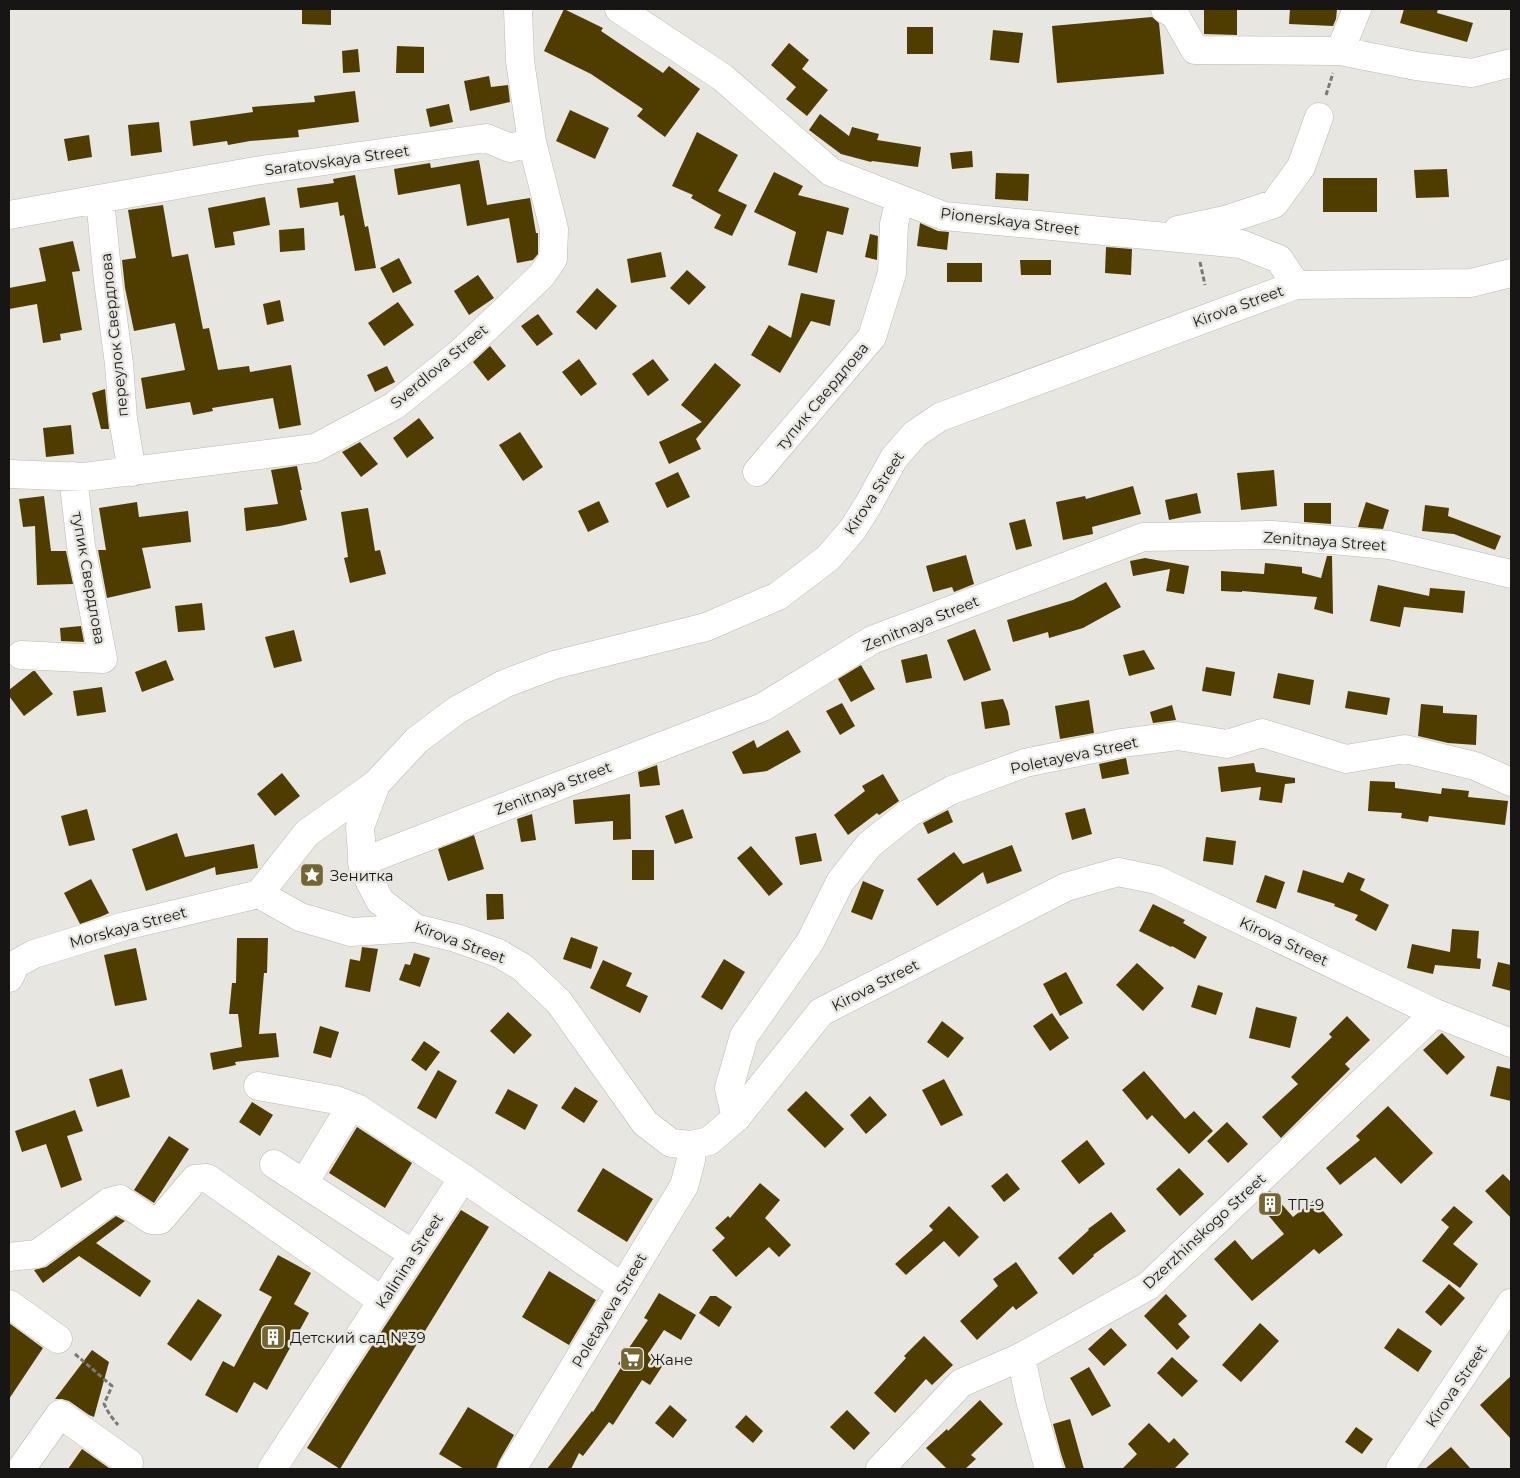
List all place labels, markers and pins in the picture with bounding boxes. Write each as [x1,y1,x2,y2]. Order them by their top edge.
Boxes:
place icon: Зенитка [299,862,325,888]
place label: Зенитка [330,866,393,885]
building icon: ТП-9 [1257,1191,1283,1217]
place label: ТП-9 [1288,1195,1324,1214]
building icon: Детский сад №39 [260,1324,286,1350]
place label: Детский сад №39 [290,1328,426,1347]
supermarket icon: Жане [619,1346,645,1372]
place label: Жане [650,1350,693,1369]

